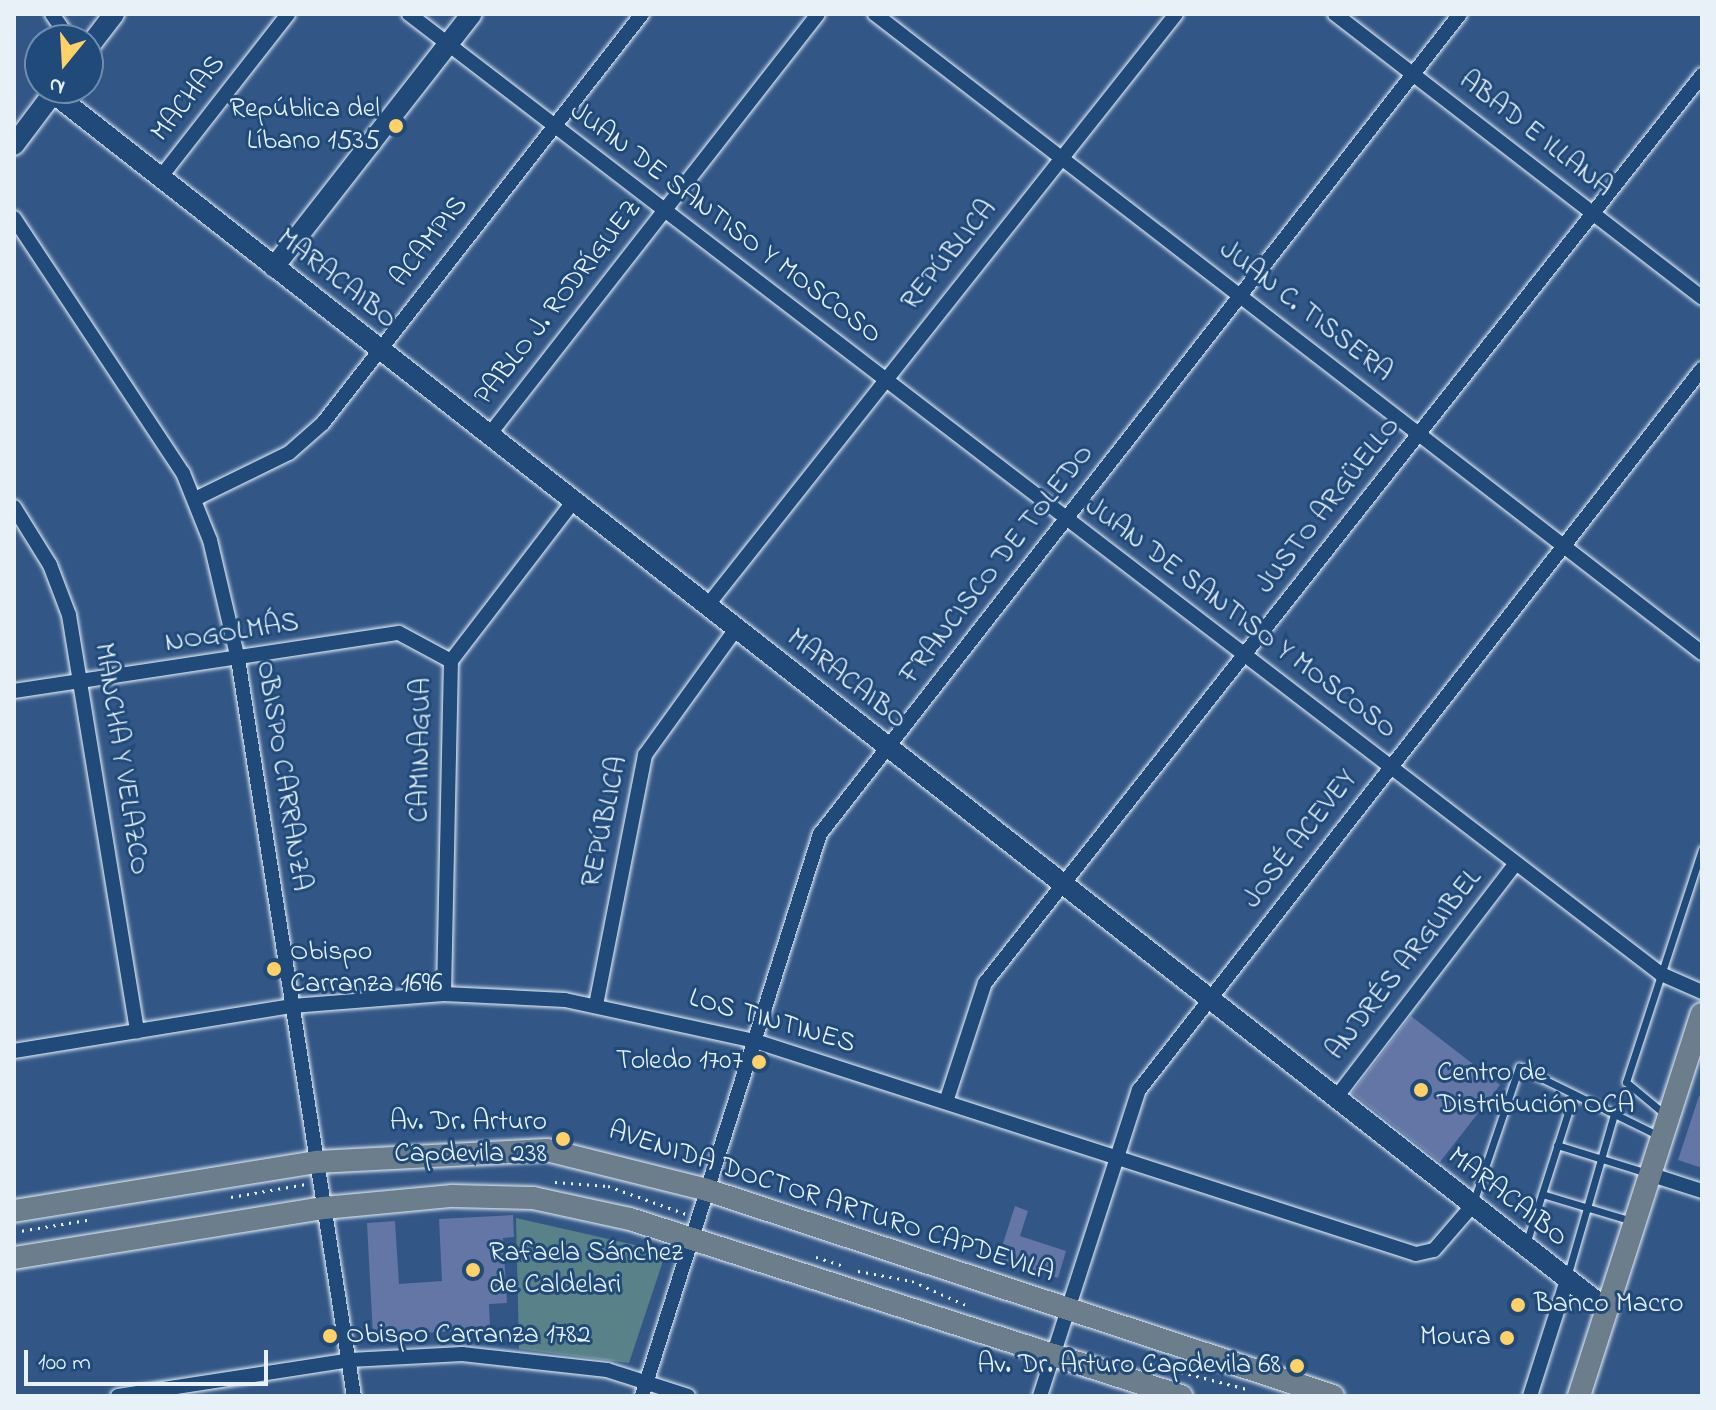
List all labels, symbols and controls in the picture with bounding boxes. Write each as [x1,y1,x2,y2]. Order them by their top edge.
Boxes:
north arrow [24,24,104,104]
street label: MACHAS [145,49,233,149]
street label: ABAD E ILLANA [1452,65,1618,205]
text: N [45,67,69,102]
place label: República del Líbano 1535 [230,93,380,159]
street label: JUAN DE SANTISO Y MOSCOSO [562,96,888,352]
marker: República del Líbano 1535 [387,117,405,135]
street label: ACAMPIS [384,190,476,294]
street label: PABLO J. RODRÍGUEZ [468,193,650,413]
street label: REPÚBLICA [895,194,1005,318]
street label: MARACAIBO [269,223,403,337]
street label: JUAN C. TISSERA [1212,234,1398,390]
street label: JUSTO ARGÜELLO [1250,411,1408,601]
street label: FRANCISCO DE TOLEDO [894,438,1102,692]
street label: JUAN DE SANTISO Y MOSCOSO [1077,491,1403,747]
street label: NOGOLMÁS [163,607,301,661]
street label: MARACAIBO [779,623,913,737]
street label: MANCHA Y VELAZCO [85,641,155,877]
street label: OBISPO CARRANZA [247,658,317,894]
street label: CAMINAGUA [404,677,440,823]
street label: REPÚBLICA [576,753,636,891]
street label: JOSÉ ACEVEY [1236,764,1366,916]
street label: ANDRÉS ARGUIBEL [1320,863,1490,1067]
place label: Obispo Carranza 1696 [290,936,443,1002]
marker: Obispo Carranza 1696 [265,960,283,978]
street label: LOS TINTINES [685,982,859,1062]
place label: Toledo 1707 [616,1045,743,1079]
marker: Toledo 1707 [750,1053,768,1071]
place label: Centro de Distribución OCA [1437,1057,1635,1123]
marker: Centro de Distribución OCA [1412,1081,1430,1099]
place label: Av. Dr. Arturo Capdevila 238 [390,1106,547,1172]
street label: AVENIDA DOCTOR ARTURO CAPDEVILA [604,1115,1058,1291]
marker: Av. Dr. Arturo Capdevila 238 [554,1130,572,1148]
street label: MARACAIBO [1440,1141,1574,1255]
place label: Rafaela Sánchez de Caldelari [489,1237,683,1303]
marker: Rafaela Sánchez de Caldelari [464,1261,482,1279]
place label: Banco Macro [1534,1288,1684,1322]
marker: Banco Macro [1509,1296,1527,1314]
place label: Obispo Carranza 1782 [346,1319,591,1353]
place label: Moura [1420,1321,1491,1355]
marker: Obispo Carranza 1782 [321,1327,339,1345]
marker: Moura [1498,1329,1516,1347]
scale bar [28,1334,272,1384]
text: 100 m [38,1346,91,1381]
place label: Av. Dr. Arturo Capdevila 68 [977,1349,1281,1383]
marker: Av. Dr. Arturo Capdevila 68 [1288,1357,1306,1375]

